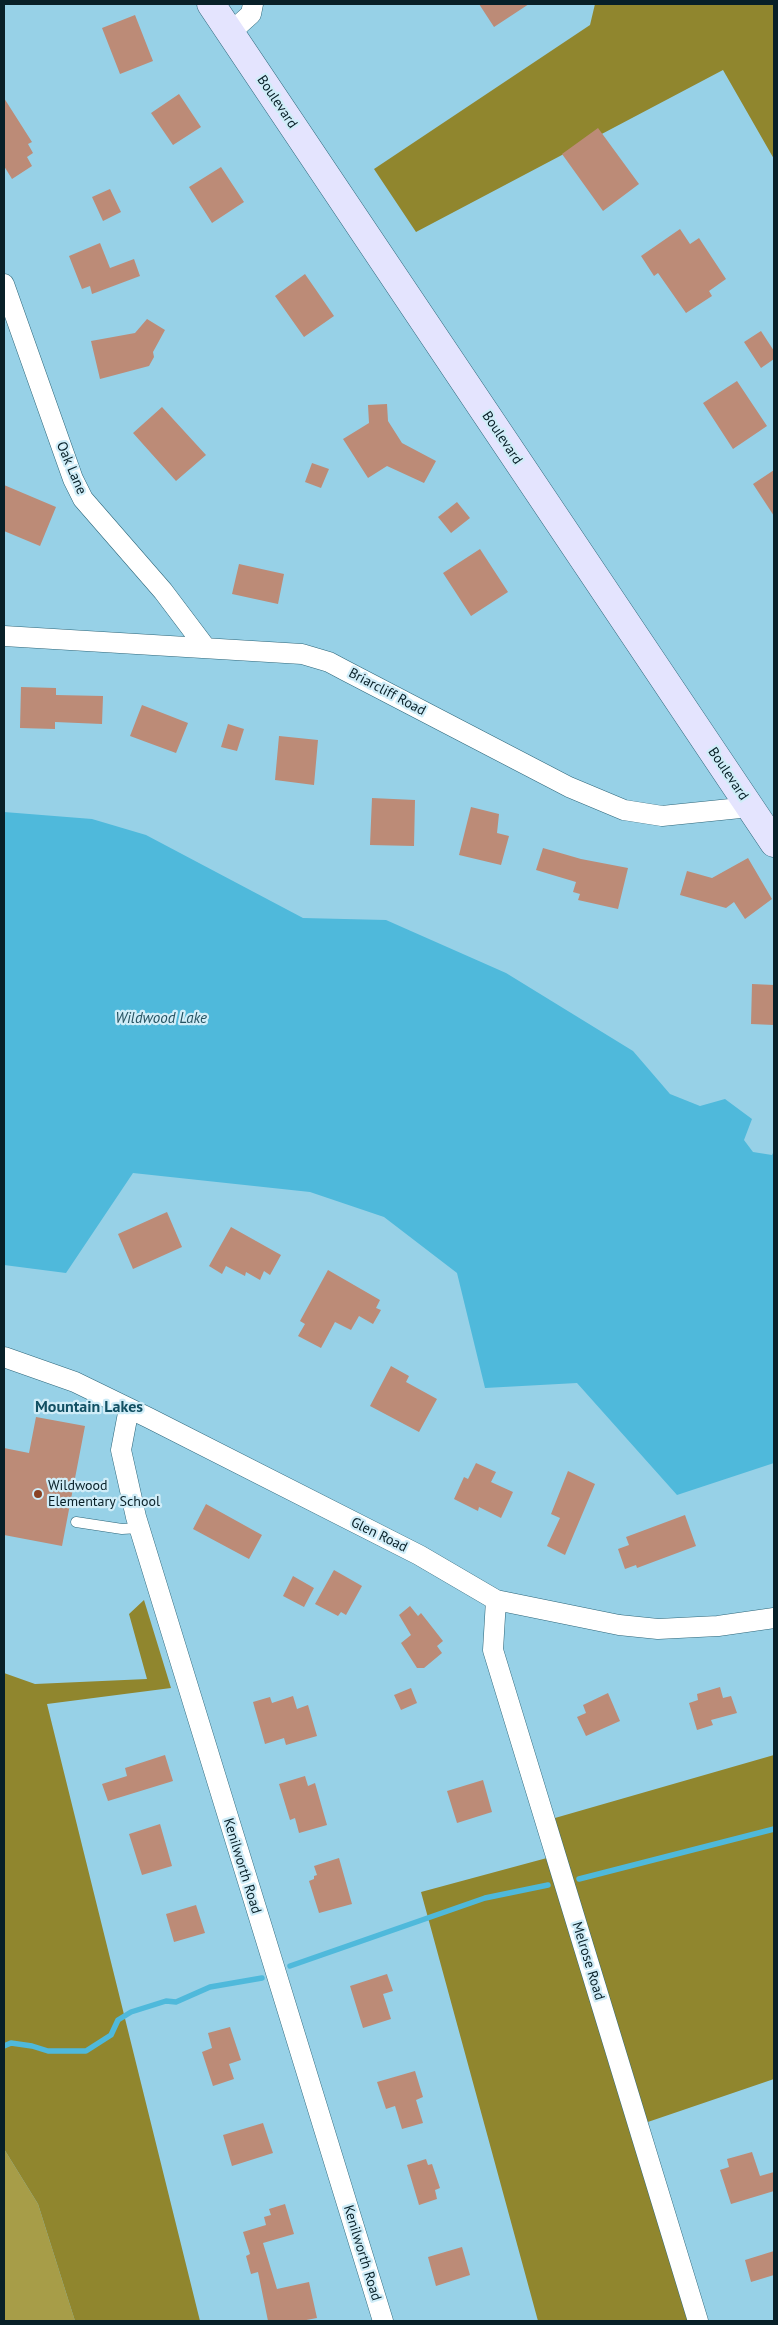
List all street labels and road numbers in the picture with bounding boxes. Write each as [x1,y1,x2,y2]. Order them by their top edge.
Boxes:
street label: Boulevard [253,72,301,132]
street label: Boulevard [478,408,526,468]
street label: Oak Lane [52,439,90,497]
street label: Briarcliff Road [346,665,428,719]
street label: Boulevard [704,744,752,804]
street label: Glen Road [348,1514,410,1556]
street label: Kenilworth Road [219,1816,265,1916]
street label: Melrose Road [568,1920,608,2002]
street label: Kenilworth Road [339,2203,385,2303]

